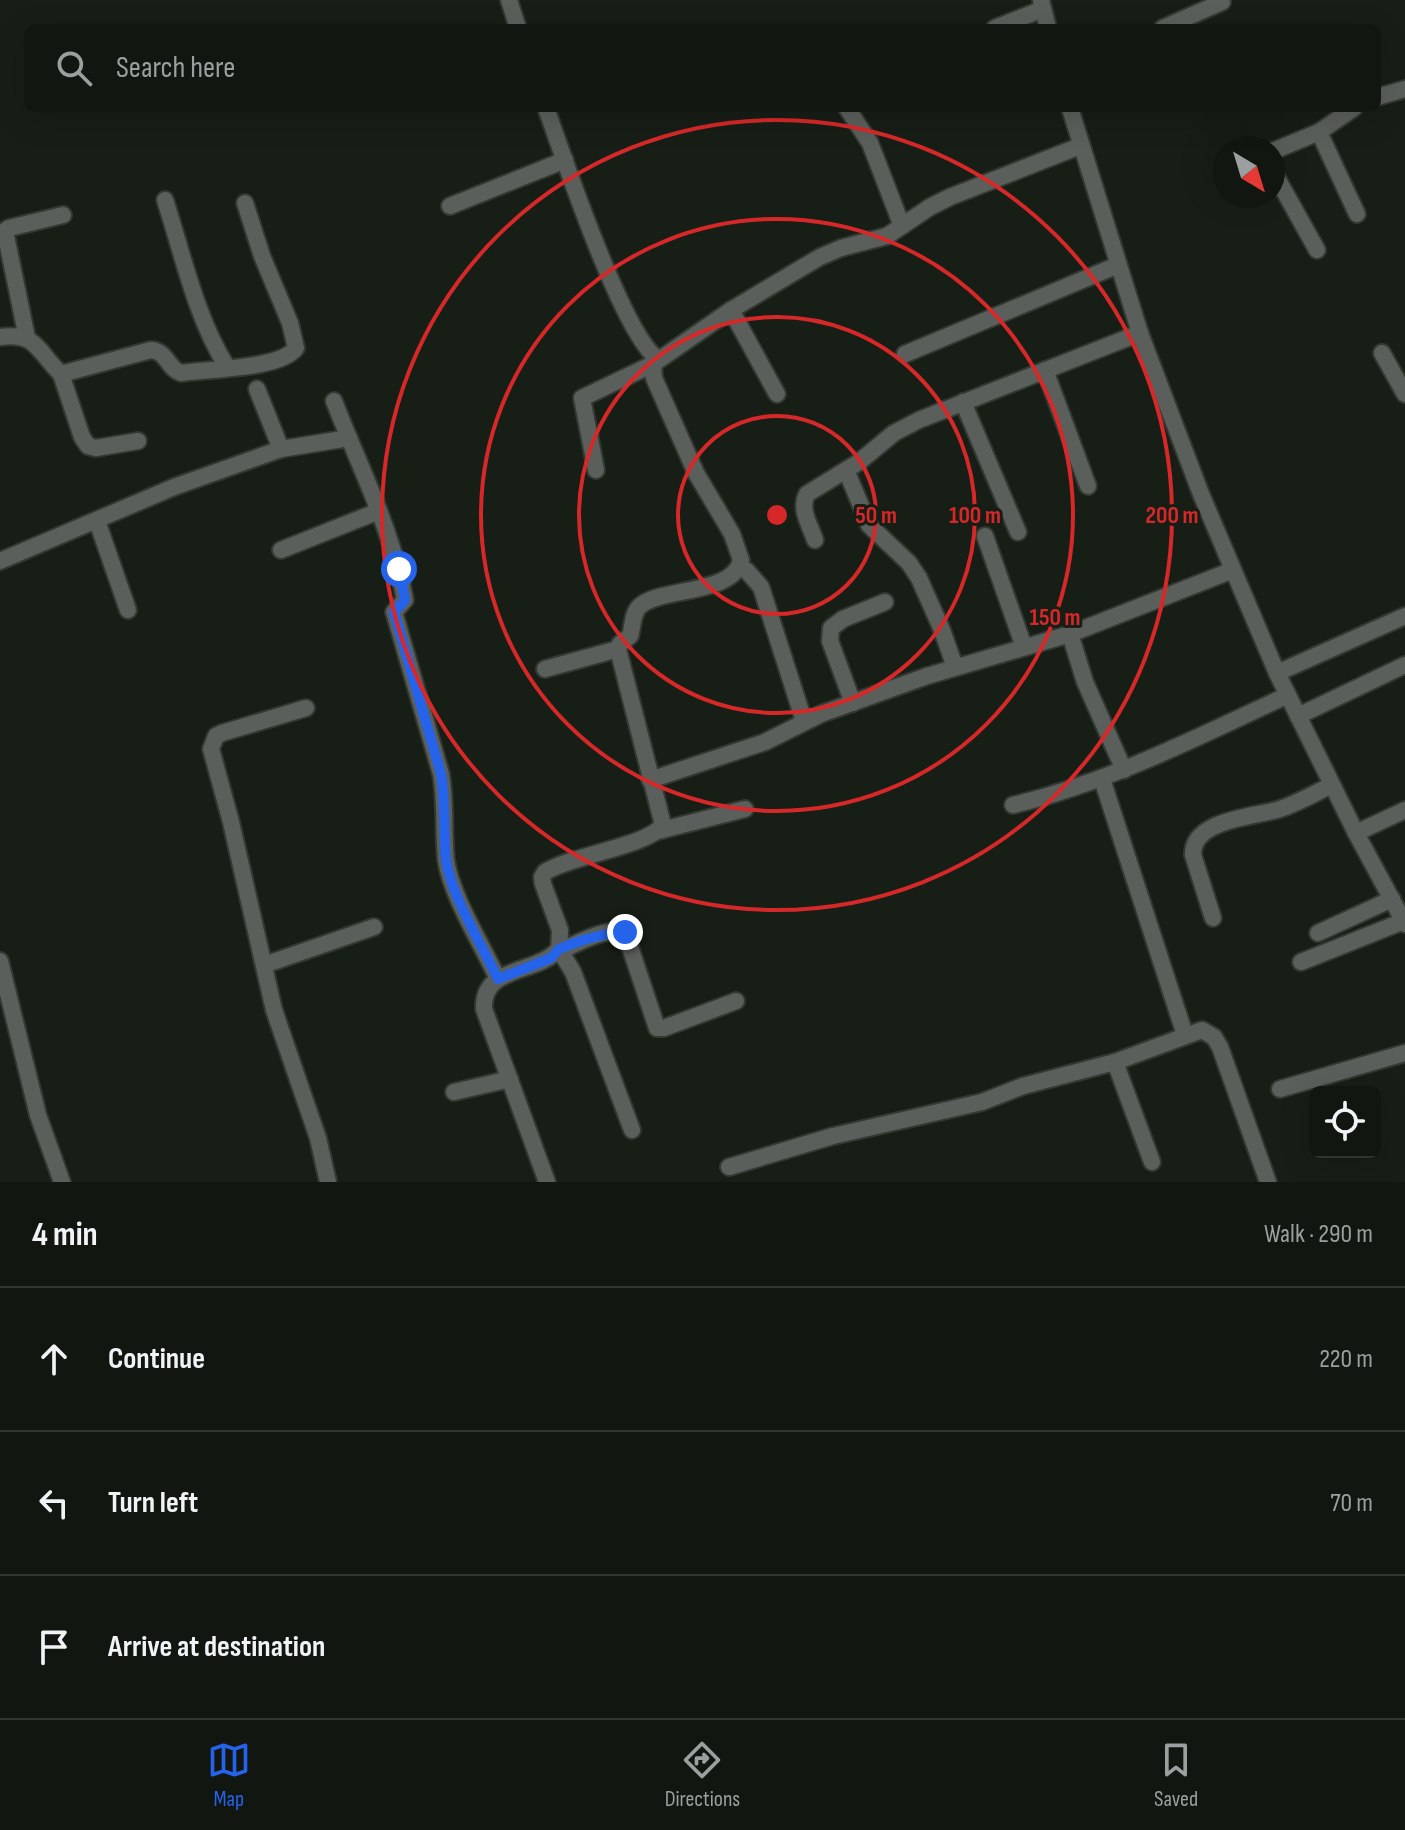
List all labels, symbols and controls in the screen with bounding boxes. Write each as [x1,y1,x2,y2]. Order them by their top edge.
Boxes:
search box [24,24,1381,112]
icon: search [52,46,96,90]
text: Search here [116,50,235,86]
north arrow [1213,136,1285,208]
centre of rings [763,501,791,529]
text: 50 m [855,501,897,530]
text: 100 m [949,501,1001,530]
text: 200 m [1145,501,1199,530]
route start [381,551,417,587]
text: 150 m [1029,603,1081,632]
route end [607,914,643,950]
map controls [1309,1086,1381,1158]
button: locate [1309,1086,1381,1158]
text: 4 min [32,1214,98,1255]
text: Walk · 290 m [1264,1219,1373,1250]
icon: ahead [32,1337,76,1381]
text: Continue [108,1341,205,1377]
text: 220 m [1319,1344,1373,1375]
icon: left [32,1481,76,1525]
text: Turn left [108,1485,198,1521]
text: 70 m [1330,1488,1373,1519]
icon: arrive [32,1625,76,1669]
text: Arrive at destination [108,1629,325,1665]
tab: Map [207,1738,251,1813]
tab: Directions [665,1738,740,1813]
tab: Saved [1154,1738,1198,1813]

